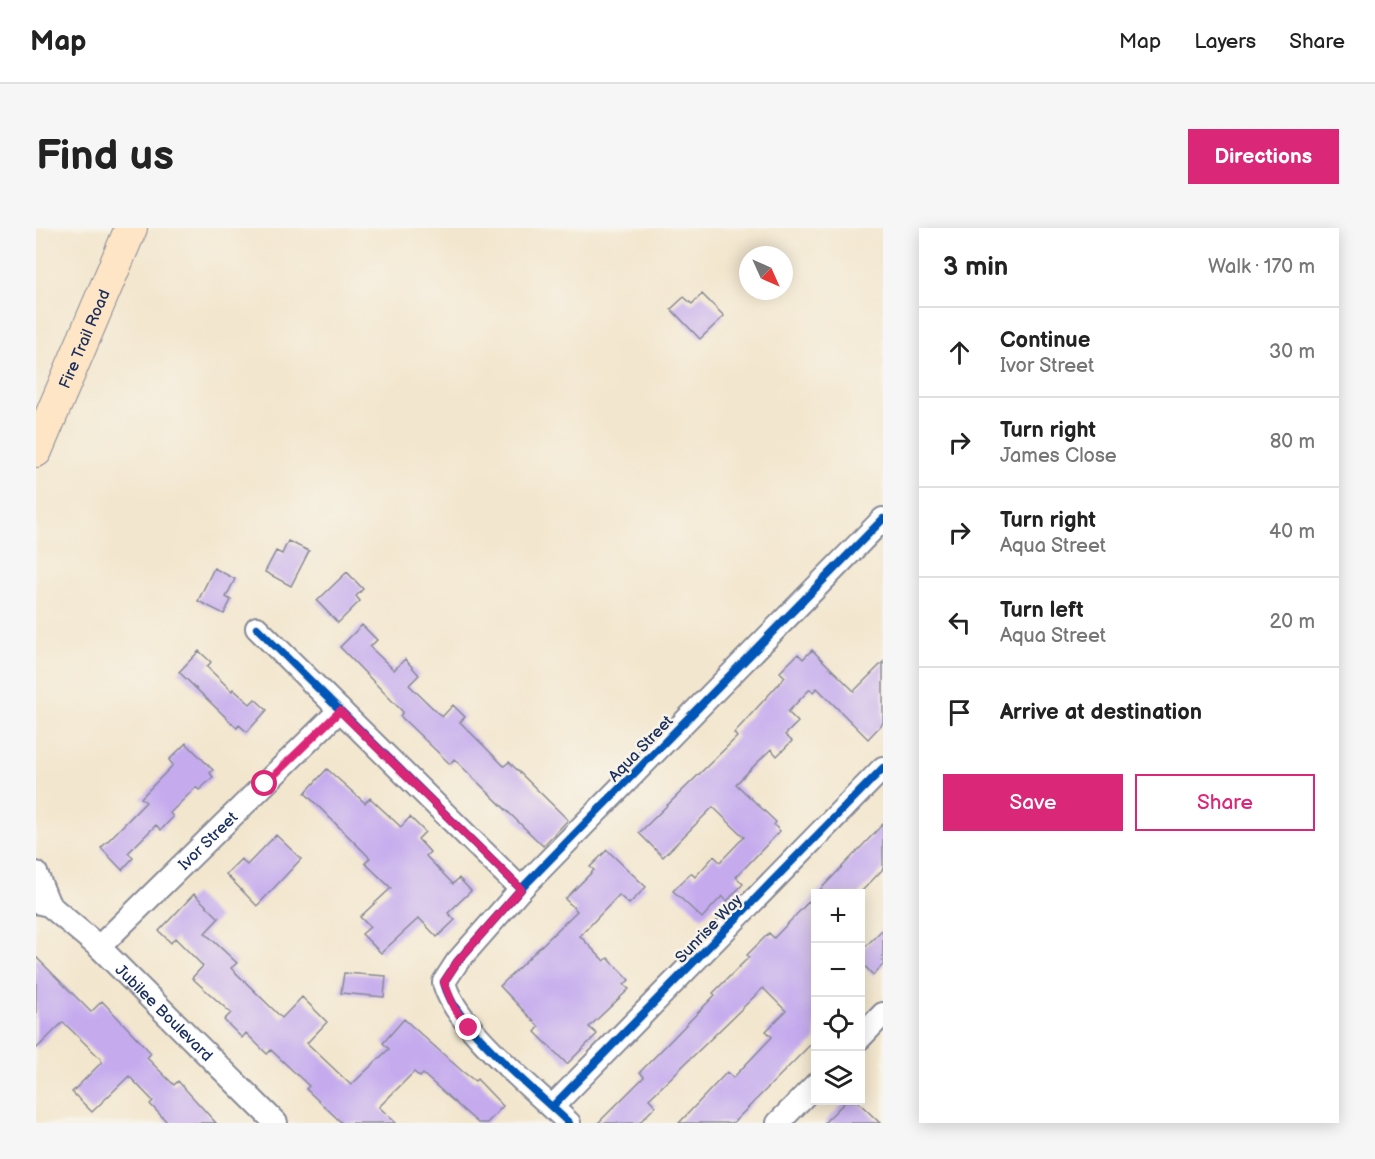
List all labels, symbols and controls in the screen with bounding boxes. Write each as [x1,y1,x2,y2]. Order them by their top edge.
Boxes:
text: Map [30,25,86,58]
text: Map [1119,29,1161,54]
text: Layers [1194,29,1256,54]
text: Share [1289,29,1345,54]
button: Directions [1188,129,1339,184]
text: Find us [36,131,174,182]
north arrow [739,246,793,300]
text: 3 min [943,252,1008,283]
text: Walk · 170 m [1208,255,1315,279]
street label: Fire Trail Road [56,287,115,392]
text: Continue [1000,327,1090,354]
icon: ahead [943,336,976,369]
text: 30 m [1269,340,1315,364]
text: Ivor Street [1000,354,1094,378]
text: Turn right [1000,417,1096,444]
icon: right [943,426,976,459]
text: 80 m [1270,430,1315,454]
text: James Close [1000,444,1117,468]
text: Turn right [1000,507,1096,534]
icon: right [943,516,976,549]
text: 40 m [1269,520,1315,544]
text: Aqua Street [1000,534,1106,558]
text: Turn left [1000,597,1084,624]
icon: left [943,606,976,639]
text: 20 m [1270,610,1315,634]
text: Aqua Street [1000,624,1106,648]
icon: arrive [943,696,976,729]
text: Arrive at destination [1000,699,1202,726]
street label: Aqua Street [605,712,677,786]
route start [251,770,277,796]
button: Save [943,774,1123,831]
button: Share [1135,774,1315,831]
street label: Ivor Street [175,808,242,875]
map controls [811,889,865,1105]
button: + [811,889,865,943]
street label: Sunrise Way [672,890,747,967]
button: − [811,943,865,997]
street label: Jubilee Boulevard [111,961,216,1066]
button: locate [811,997,865,1051]
route end [455,1014,481,1040]
button: layers [811,1051,865,1105]

